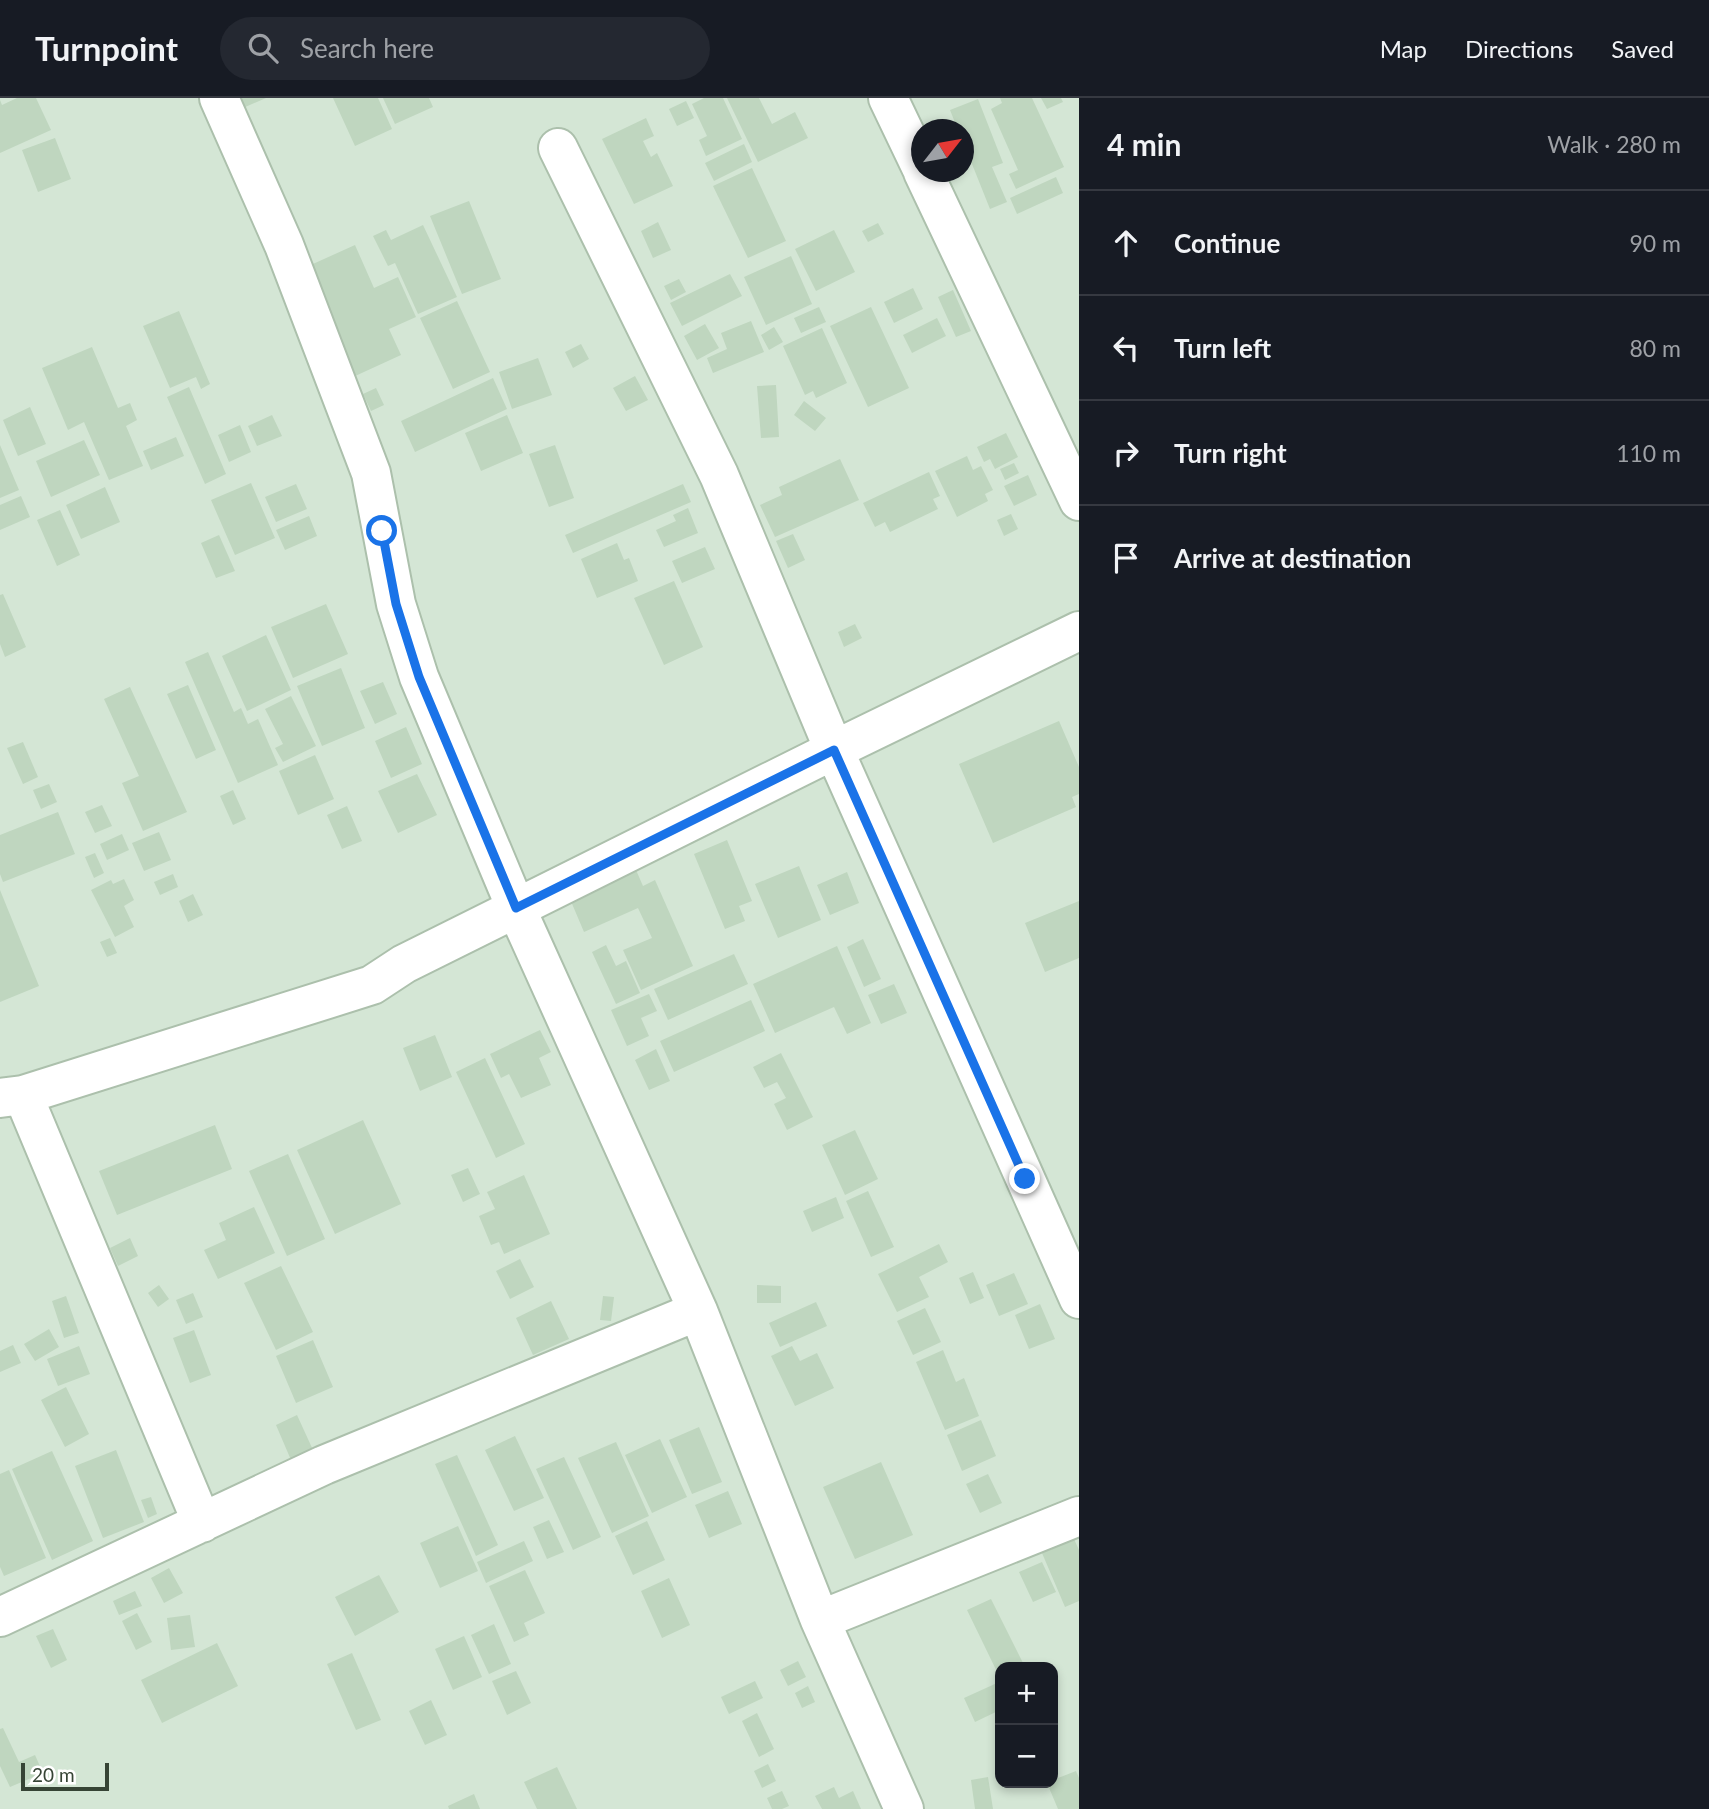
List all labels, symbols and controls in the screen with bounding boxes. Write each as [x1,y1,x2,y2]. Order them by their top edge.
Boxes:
search box [220,17,710,80]
text: Turnpoint [35,28,178,68]
icon: search [244,29,282,67]
text: Search here [300,32,434,64]
text: Map [1380,34,1427,63]
text: Directions [1465,34,1573,63]
text: Saved [1611,34,1674,63]
north arrow [911,119,974,182]
text: 4 min [1107,126,1181,162]
text: Walk · 280 m [1547,130,1681,158]
icon: ahead [1107,224,1145,262]
text: Continue [1174,227,1280,259]
text: 90 m [1630,229,1681,257]
icon: left [1107,329,1145,367]
text: Turn left [1174,332,1271,364]
text: 80 m [1630,334,1681,362]
icon: right [1107,434,1145,472]
text: Turn right [1174,437,1287,469]
text: 110 m [1616,439,1681,467]
route start [366,515,397,546]
icon: arrive [1107,539,1145,577]
text: Arrive at destination [1174,542,1411,574]
route end [1009,1163,1040,1194]
map controls [995,1662,1058,1788]
button: + [995,1662,1058,1725]
button: − [995,1725,1058,1788]
scale bar [21,1760,108,1792]
text: 20 m [32,1763,75,1786]

